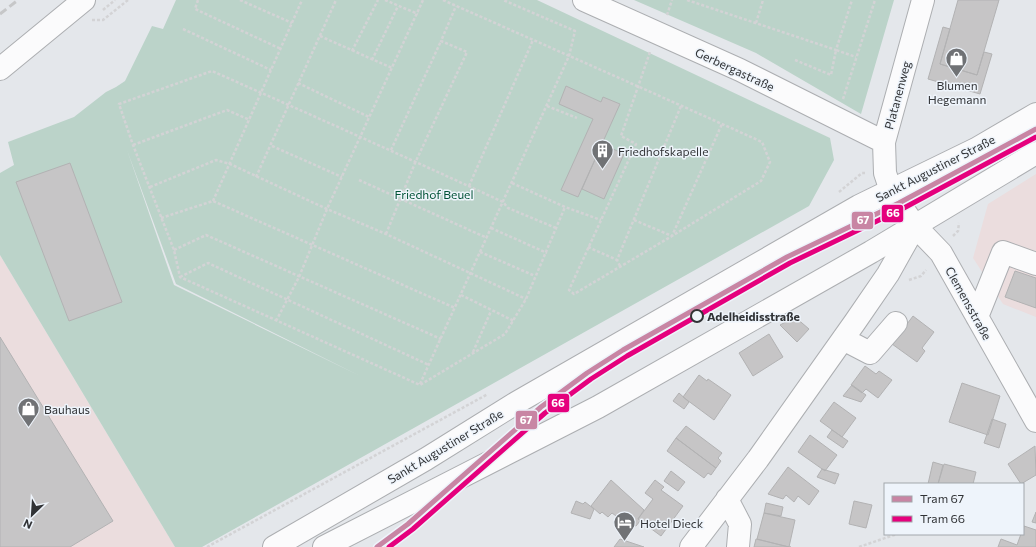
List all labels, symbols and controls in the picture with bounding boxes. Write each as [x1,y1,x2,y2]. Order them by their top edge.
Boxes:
street label: Gerbergastraße [693,45,777,93]
shop icon: Blumen Hegemann [944,45,970,78]
street label: Platanenweg [881,59,913,131]
place label: Blumen Hegemann [928,78,986,106]
street label: Sankt Augustiner Straße [873,132,997,204]
building icon: Friedhofskapelle [590,138,616,171]
place label: Friedhofskapelle [618,144,708,158]
park label: Friedhof Beuel [395,187,474,201]
line badge: 66 [881,204,904,223]
text: 66 [886,206,900,219]
line badge: 67 [851,211,874,230]
text: 67 [857,213,869,226]
street label: Clemensstraße [943,264,995,342]
marker: Adelheidisstraße [690,309,704,323]
place label: Adelheidisstraße [707,309,800,323]
line badge: 66 [547,393,570,413]
shop icon: Bauhaus [15,396,41,429]
text: 66 [551,396,565,409]
place label: Bauhaus [44,402,90,416]
street label: Sankt Augustiner Straße [385,406,505,486]
line badge: 67 [515,410,538,430]
text: 67 [520,413,532,426]
legend [884,483,1024,535]
text: Tram 67 [920,491,964,505]
north arrow [12,495,52,535]
hotel icon: Hotel Dieck [612,510,638,543]
text: Tram 66 [920,511,965,525]
place label: Hotel Dieck [640,516,704,530]
text: N [21,517,34,532]

